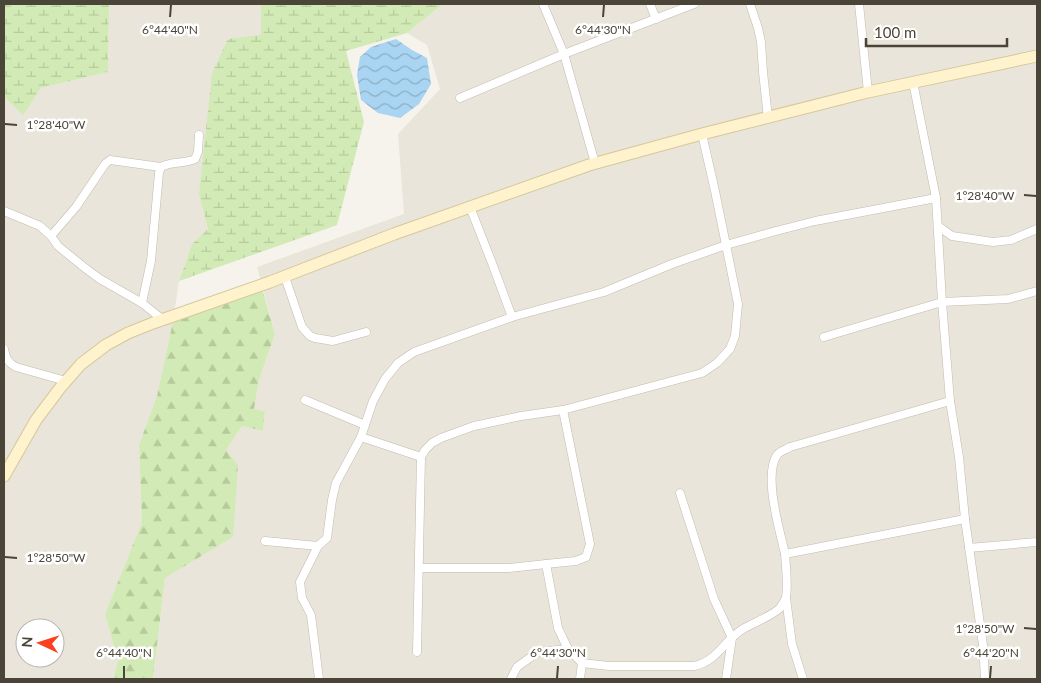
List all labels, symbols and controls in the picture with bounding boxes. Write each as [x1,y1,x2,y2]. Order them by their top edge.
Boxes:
scale bar [866,15,1007,47]
text: 6°44'40"N [142,22,198,37]
text: 6°44'30"N [575,22,631,37]
text: 100 m [874,23,916,41]
text: 1°28'40"W [26,117,86,132]
text: 1°28'40"W [955,188,1015,203]
text: 1°28'50"W [26,550,86,565]
north arrow [15,618,65,668]
text: 1°28'50"W [955,621,1015,636]
text: N [18,636,35,648]
text: 6°44'40"N [96,645,152,660]
text: 6°44'30"N [530,645,586,660]
text: 6°44'20"N [963,645,1019,660]

